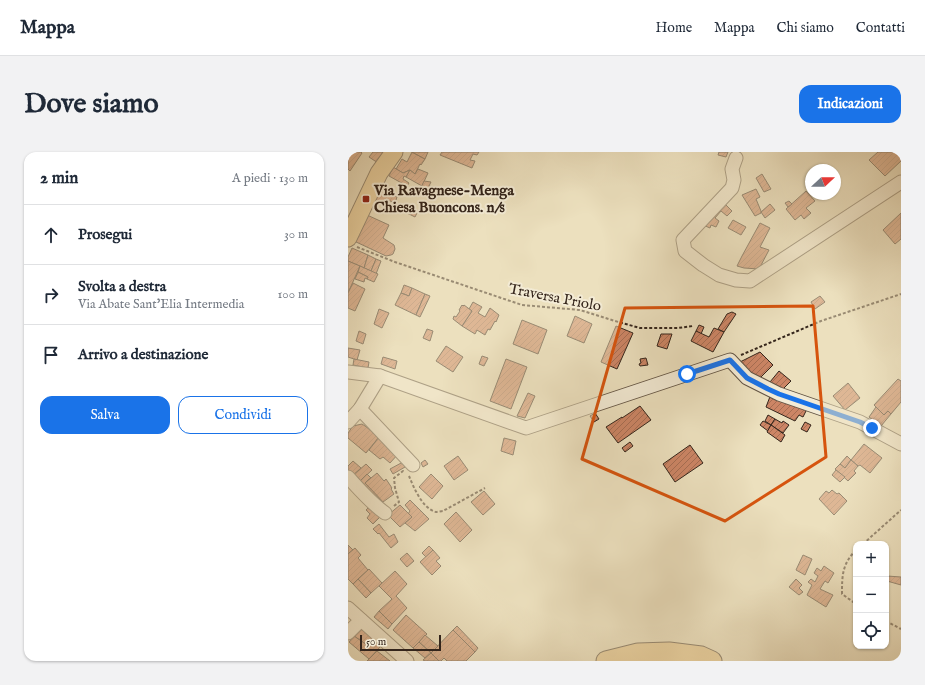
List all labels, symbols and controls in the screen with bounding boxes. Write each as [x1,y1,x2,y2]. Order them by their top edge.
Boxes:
text: Mappa [20,16,75,40]
text: Home [656,19,692,37]
text: Mappa [714,19,755,37]
text: Chi siamo [777,19,834,37]
text: Contatti [856,19,905,37]
button: Indicazioni [799,85,901,123]
text: Dove siamo [24,87,159,122]
north arrow [805,164,841,200]
text: 2 min [40,168,78,189]
text: A piedi · 130 m [232,170,308,187]
place label: Via Ravagnese-Menga Chiesa Buoncons. n/s [373,181,514,217]
marker: Via Ravagnese-Menga Chiesa Buoncons. n/s [361,194,371,204]
icon: ahead [40,224,62,246]
text: Prosegui [78,225,132,244]
text: 30 m [284,226,308,243]
text: Svolta a destra [78,277,166,296]
street label: Traversa Priolo [507,279,603,316]
icon: right [40,284,62,306]
text: 100 m [278,286,308,303]
text: Via Abate Sant'Elia Intermedia [78,296,244,313]
icon: arrive [40,344,62,366]
text: Arrivo a destinazione [78,345,208,364]
route start [678,365,696,383]
button: Salva [40,396,170,434]
button: Condividi [178,396,308,434]
route end [863,419,881,437]
map controls [853,541,889,649]
button: + [853,541,889,577]
button: − [853,577,889,613]
button: locate [853,613,889,649]
scale bar [360,633,441,652]
text: 50 m [366,635,386,649]

